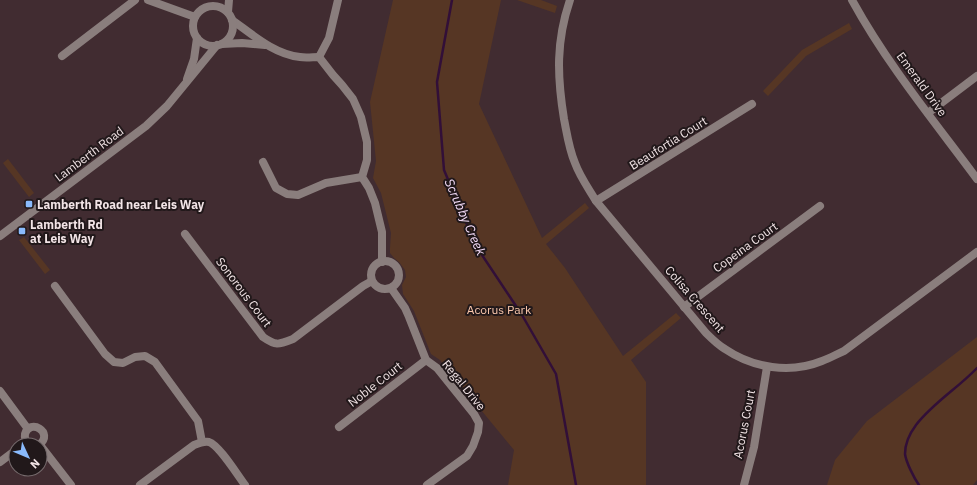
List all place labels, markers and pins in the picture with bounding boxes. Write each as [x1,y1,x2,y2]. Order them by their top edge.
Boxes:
place label: Lamberth Road near Leis Way [37,197,205,212]
marker: Lamberth Road near Leis Way [24,199,34,209]
place label: Lamberth Rd at Leis Way [30,217,103,246]
marker: Lamberth Rd at Leis Way [17,226,27,236]

